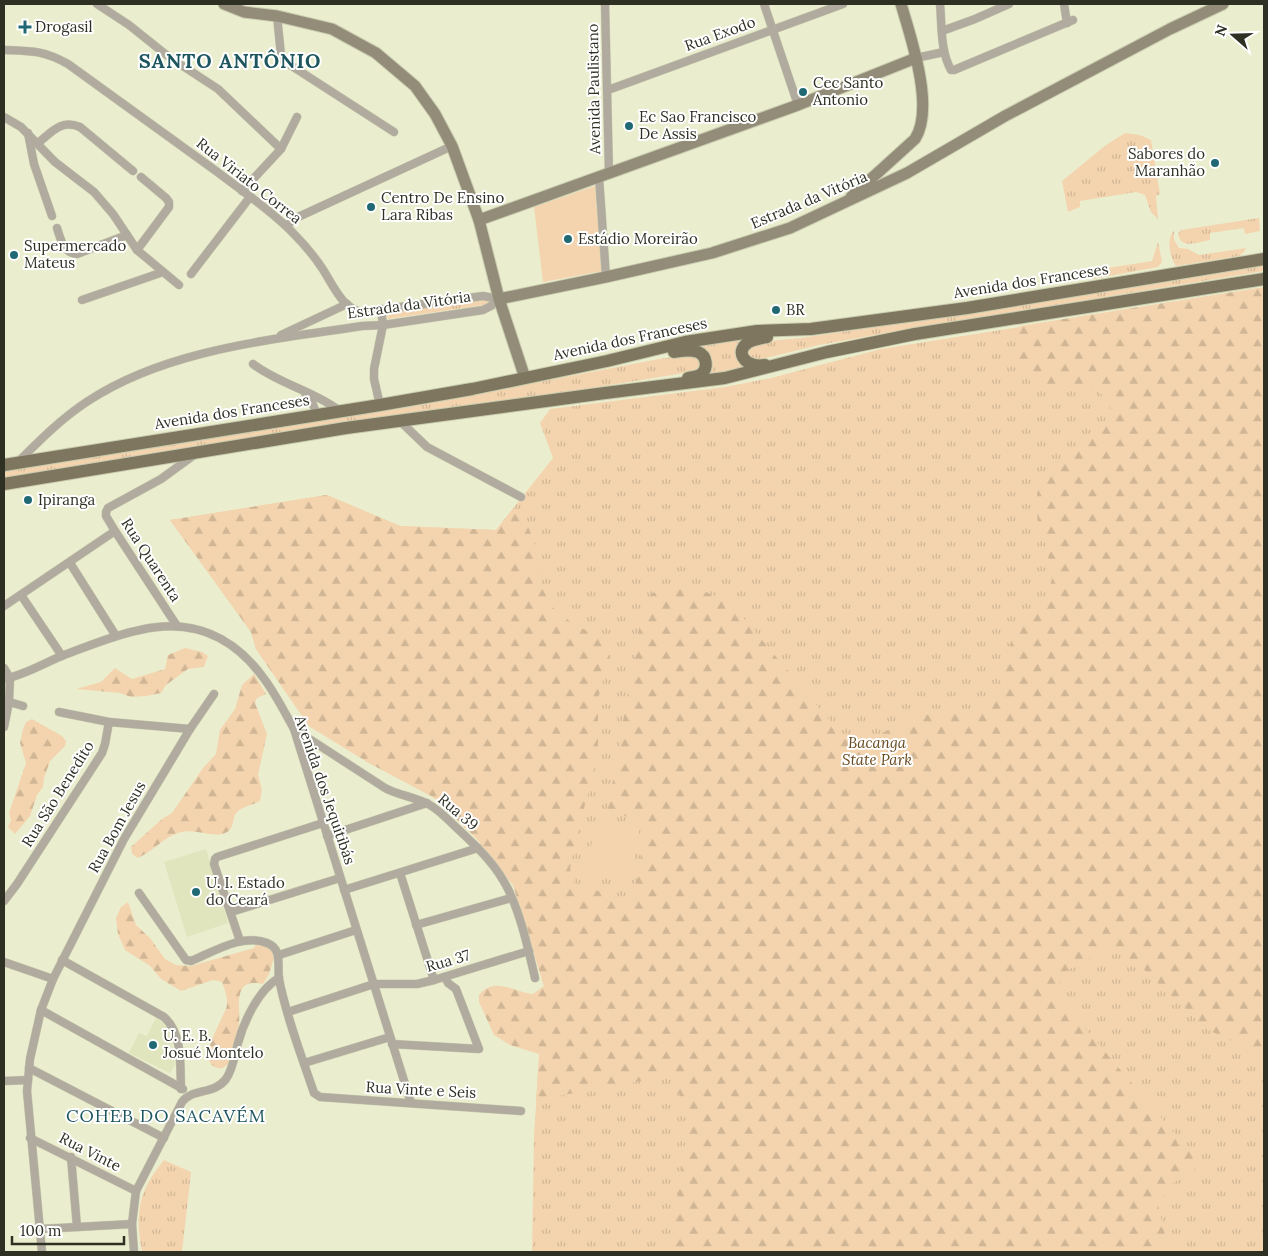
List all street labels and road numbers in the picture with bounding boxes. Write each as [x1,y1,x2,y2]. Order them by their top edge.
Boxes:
street label: Rua Exodo [682,12,758,55]
street label: Avenida Paulistano [583,23,604,156]
street label: Rua Viriato Correa [193,134,306,228]
street label: Estrada da Vitória [748,166,870,233]
street label: Avenida dos Franceses [951,259,1110,302]
street label: Estrada da Vitória [346,286,472,323]
street label: Avenida dos Franceses [550,313,709,364]
street label: Avenida dos Franceses [152,390,311,433]
street label: Rua Quarenta [117,514,186,605]
street label: Avenida dos Jequitibás [291,712,360,867]
street label: Rua São Benedito [17,737,98,850]
street label: Rua Bom Jesus [84,778,150,876]
street label: Rua 39 [434,789,482,834]
street label: Rua 37 [424,945,472,976]
street label: Rua Vinte e Seis [365,1077,477,1102]
street label: Rua Vinte [56,1128,124,1175]

